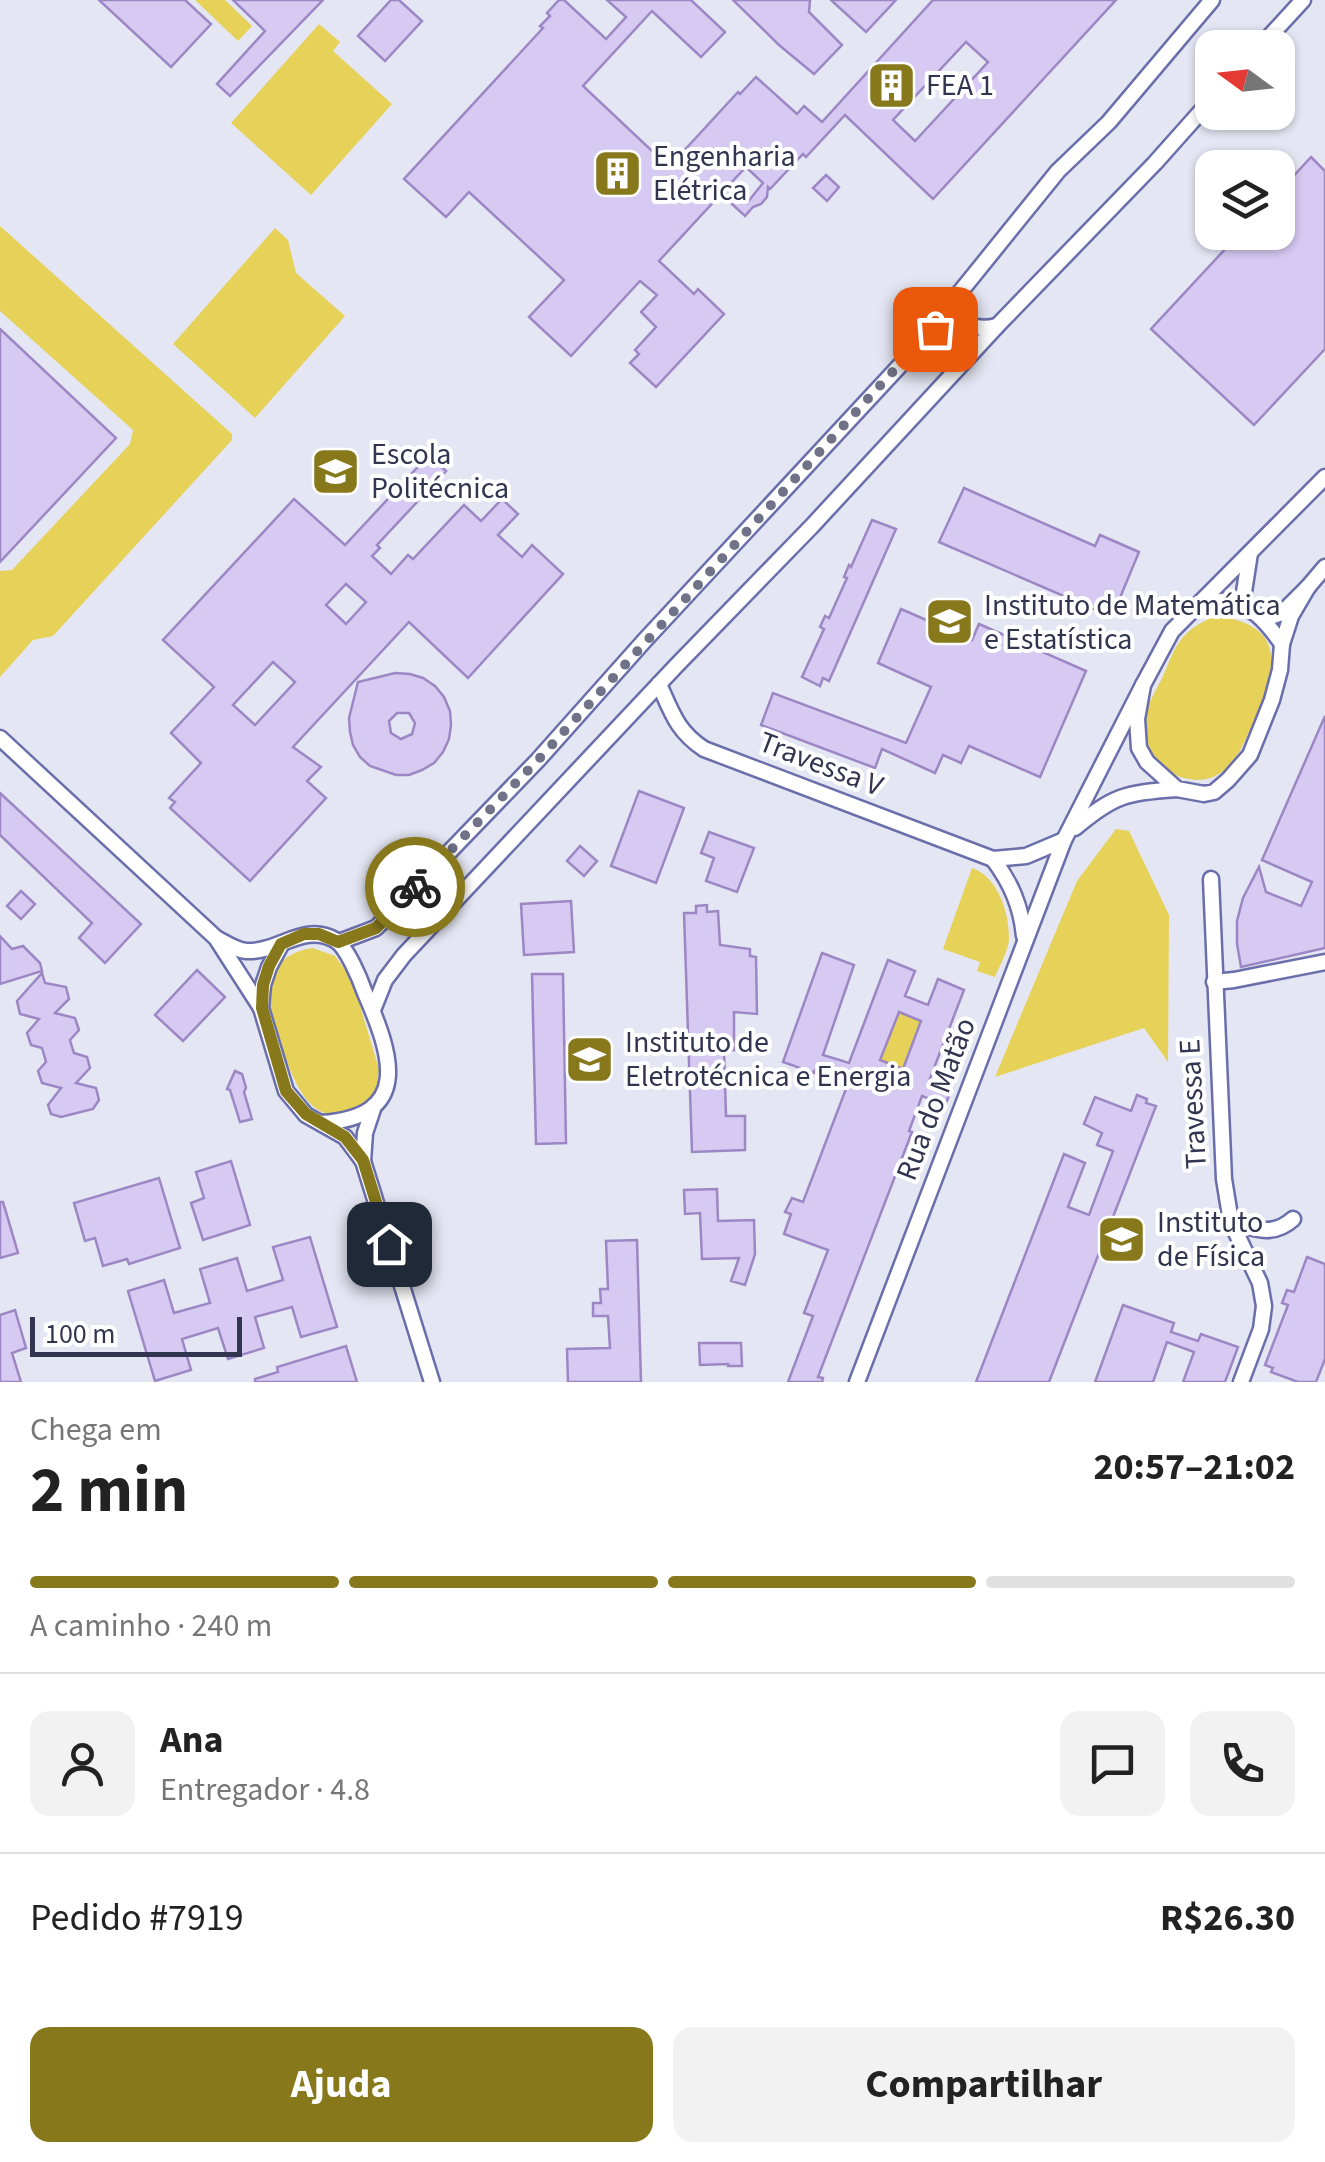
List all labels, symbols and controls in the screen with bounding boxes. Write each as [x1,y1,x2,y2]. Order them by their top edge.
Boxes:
north arrow [1195,30,1295,130]
map controls [1195,30,1295,250]
building icon: FEA 1 [865,59,917,111]
place label: FEA 1 [926,64,994,107]
place label: Engenharia Elétrica [653,135,796,212]
building icon: Engenharia Elétrica [592,147,644,199]
button: layers [1195,150,1295,250]
pin [893,287,978,372]
icon: bag [908,302,963,357]
place label: Escola Politécnica [371,433,509,510]
school or university icon: Escola Politécnica [310,445,362,497]
place label: Instituto de Matemática e Estatística [984,584,1281,661]
school or university icon: Instituto de Matemática e Estatística [923,596,975,648]
street label: Travessa V [753,721,890,808]
courier [365,837,465,937]
icon: bike [388,860,443,915]
street label: Rua do Matão [885,1012,987,1186]
place label: Instituto de Eletrotécnica e Energia [625,1021,911,1098]
school or university icon: Instituto de Eletrotécnica e Energia [564,1033,616,1085]
street label: Travessa E [1168,1038,1218,1170]
place label: Instituto de Física [1157,1201,1265,1278]
pin [347,1202,432,1287]
school or university icon: Instituto de Física [1096,1213,1148,1265]
icon: home [362,1217,417,1272]
scale bar [30,1312,242,1356]
text: 100 m [45,1314,116,1354]
text: Chega em [30,1407,162,1453]
text: 20:57–21:02 [1093,1440,1295,1494]
text: 2 min [30,1444,188,1537]
text: A caminho · 240 m [30,1603,272,1649]
button: person [30,1711,135,1816]
button: chat [1060,1711,1165,1816]
button: phone [1190,1711,1295,1816]
text: Ana [160,1713,224,1767]
text: Entregador · 4.8 [160,1767,370,1813]
text: Pedido #7919 [30,1891,244,1945]
text: R$26.30 [1160,1891,1295,1945]
button: Ajuda [30,2027,653,2142]
button: Compartilhar [673,2027,1295,2142]

